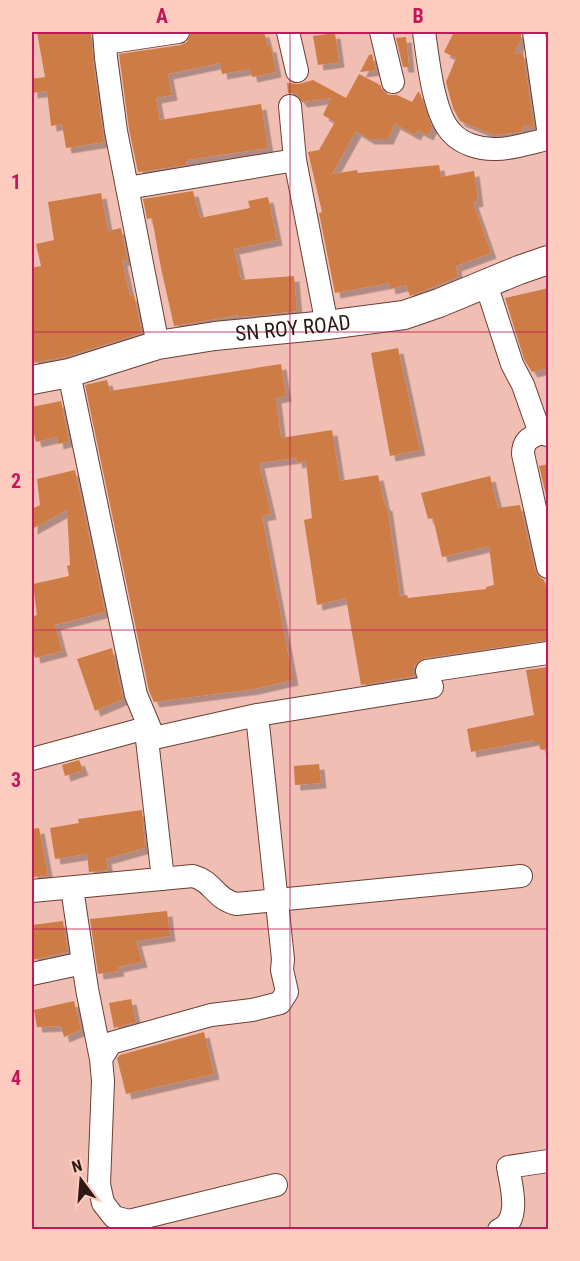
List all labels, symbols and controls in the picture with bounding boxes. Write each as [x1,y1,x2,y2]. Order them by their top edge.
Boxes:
text: A [156,4,168,28]
text: B [412,4,424,28]
text: 1 [11,170,21,194]
street label: SN ROY ROAD [234,310,352,346]
text: 2 [11,469,21,493]
text: 3 [11,768,21,792]
text: 4 [11,1066,21,1090]
north arrow [51,1150,111,1210]
text: N [70,1156,84,1177]

